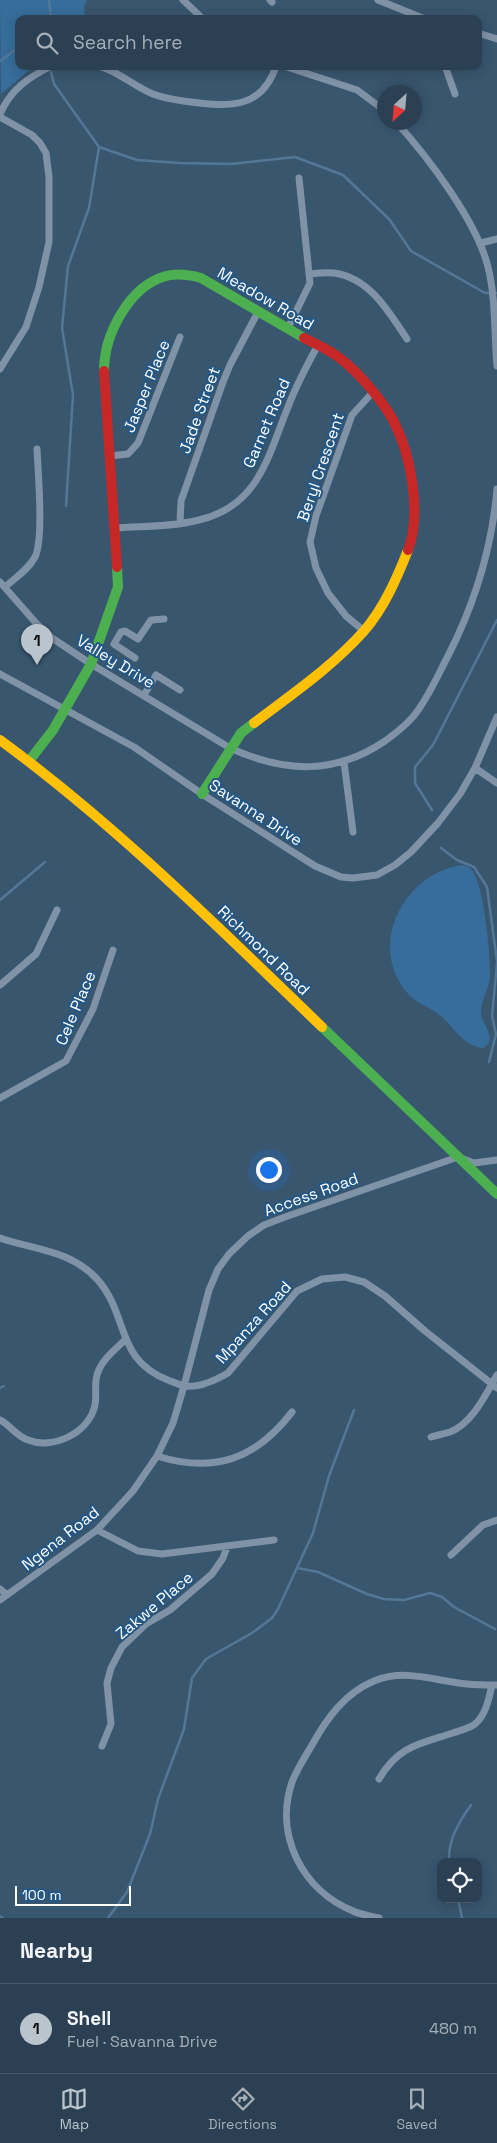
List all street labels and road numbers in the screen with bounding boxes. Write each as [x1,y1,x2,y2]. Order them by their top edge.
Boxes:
street label: Meadow Road [214,262,318,335]
street label: Jasper Place [118,337,175,436]
street label: Jade Street [174,364,225,456]
street label: Garnet Road [238,375,295,471]
street label: Beryl Crescent [292,410,349,524]
street label: Valley Drive [73,630,159,693]
street label: Savanna Drive [205,774,306,850]
street label: Richmond Road [213,901,314,1000]
street label: Cele Place [50,968,101,1049]
street label: Access Road [261,1168,361,1221]
street label: Mpanza Road [211,1277,296,1368]
street label: Ngena Road [17,1502,103,1575]
street label: Zakwe Place [111,1567,197,1644]

